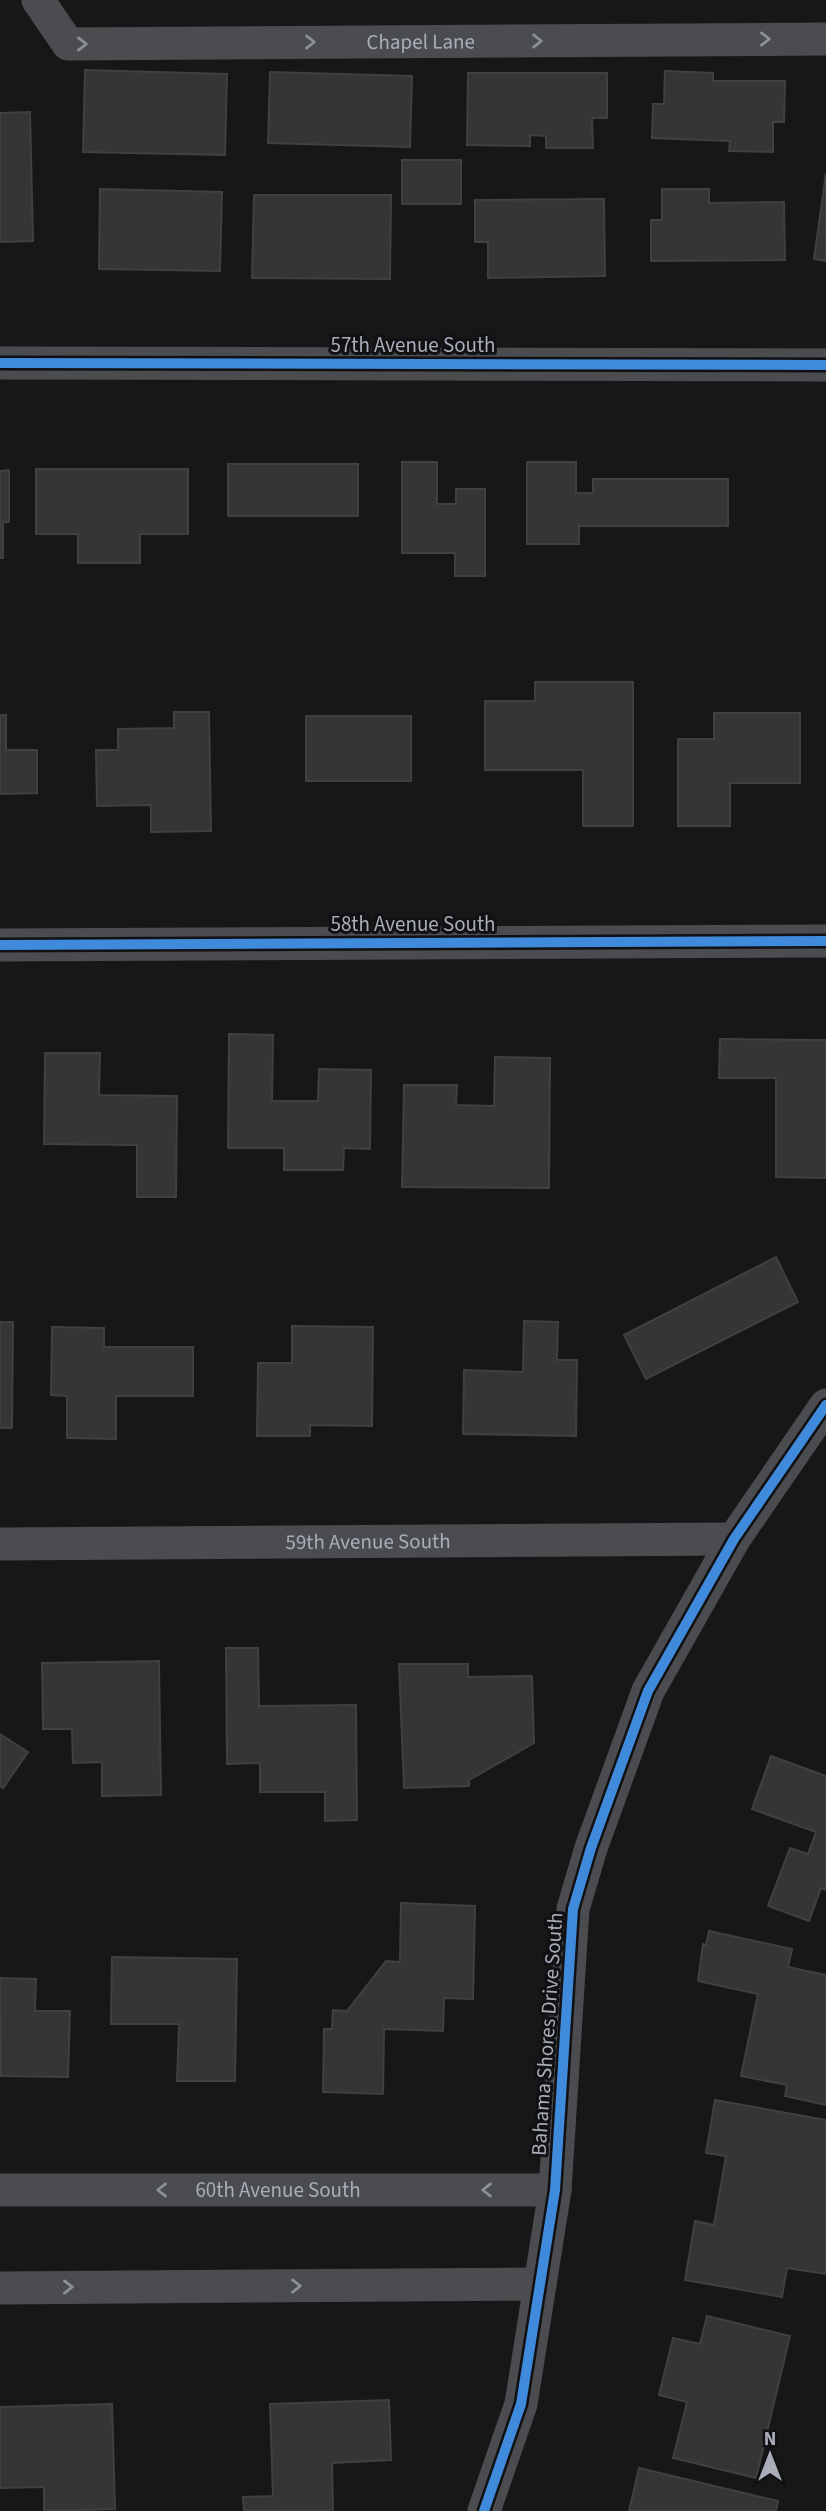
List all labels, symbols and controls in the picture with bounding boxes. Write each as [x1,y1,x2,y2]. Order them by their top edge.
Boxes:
street label: Chapel Lane [366,26,475,57]
one-way arrow [760,32,771,47]
one-way arrow [533,33,543,49]
one-way arrow [305,34,316,50]
one-way arrow [78,36,88,52]
street label: 57th Avenue South [330,330,496,360]
street label: 58th Avenue South [330,909,496,939]
street label: 59th Avenue South [285,1526,451,1557]
street label: Bahama Shores Drive South [524,1911,570,2157]
street label: 60th Avenue South [195,2175,361,2205]
one-way arrow [156,2182,166,2198]
one-way arrow [481,2182,492,2198]
one-way arrow [291,2278,301,2294]
one-way arrow [63,2280,74,2295]
north arrow [735,2420,805,2490]
text: N [764,2426,776,2453]

